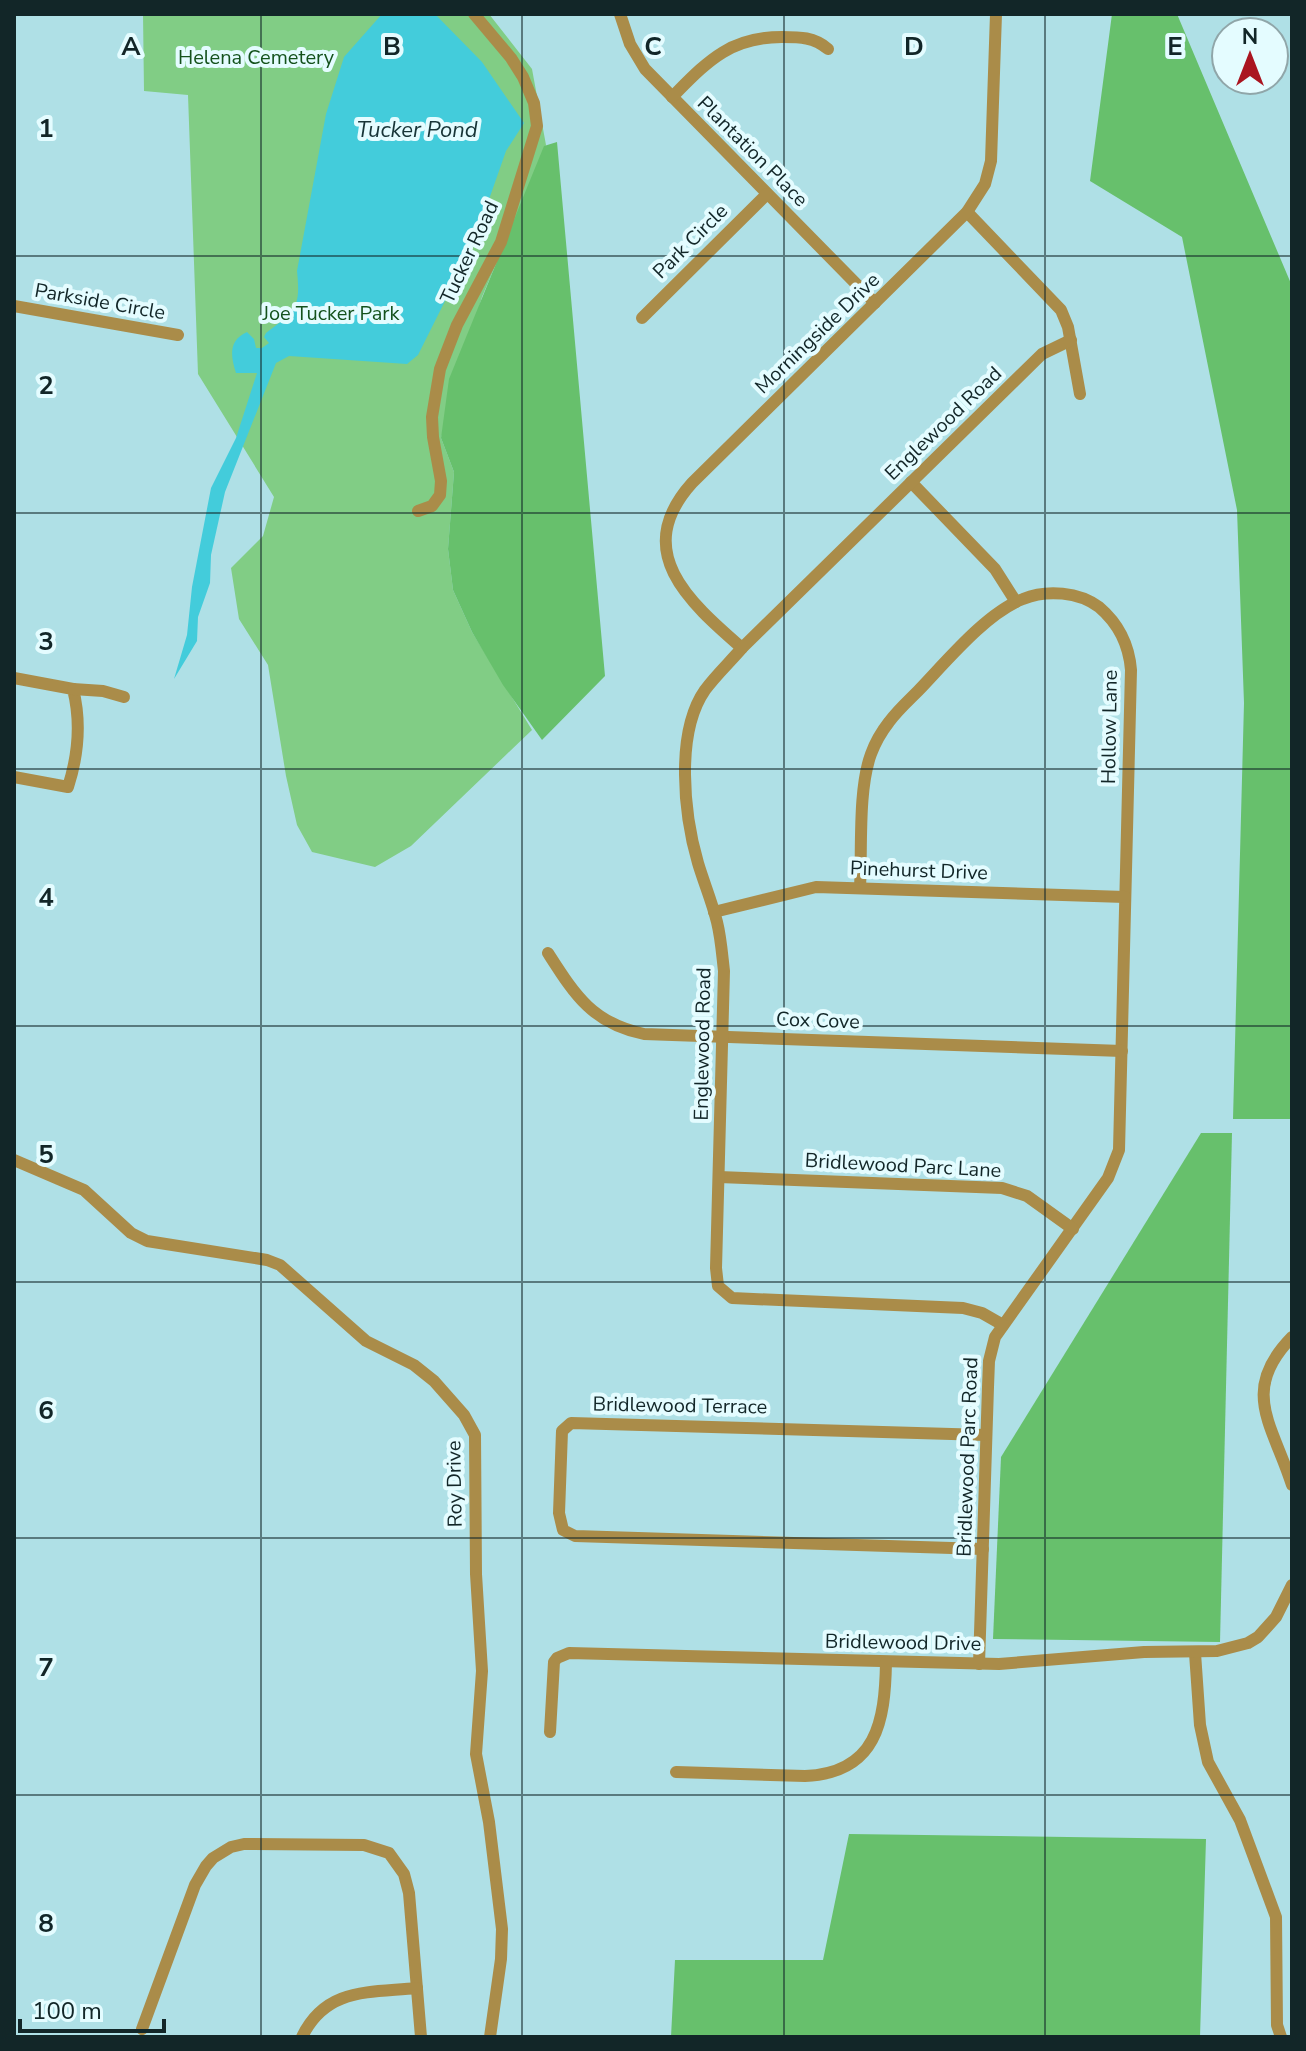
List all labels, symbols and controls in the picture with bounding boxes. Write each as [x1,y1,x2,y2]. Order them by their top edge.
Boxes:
north arrow [1210,16,1290,96]
text: N [1242,22,1258,52]
text: A [121,29,141,64]
text: B [383,29,401,64]
text: C [644,29,662,64]
text: D [904,29,924,64]
text: E [1167,29,1183,64]
park label: Helena Cemetery [178,44,335,71]
street label: Plantation Place [691,90,814,213]
text: 1 [38,111,54,146]
water label: Tucker Pond [356,115,478,145]
street label: Tucker Road [434,197,505,308]
street label: Park Circle [647,198,734,285]
street label: Morningside Drive [749,267,886,400]
street label: Parkside Circle [32,277,167,326]
park label: Joe Tucker Park [261,300,401,327]
street label: Englewood Road [879,360,1008,486]
text: 2 [38,368,54,403]
text: 3 [38,624,54,659]
street label: Hollow Lane [1095,670,1124,784]
street label: Pinehurst Drive [850,855,988,886]
text: 4 [38,880,54,915]
street label: Englewood Road [688,967,717,1121]
street label: Cox Cove [776,1006,860,1035]
text: 5 [38,1137,54,1172]
street label: Bridlewood Parc Lane [804,1147,1002,1184]
street label: Bridlewood Parc Road [951,1357,984,1557]
street label: Bridlewood Terrace [592,1390,768,1421]
text: 6 [38,1393,54,1428]
street label: Roy Drive [440,1440,469,1528]
street label: Bridlewood Drive [825,1628,981,1657]
text: 7 [38,1650,54,1685]
text: 8 [38,1906,54,1941]
scale bar [20,1983,164,2033]
text: 100 m [32,1995,102,2027]

